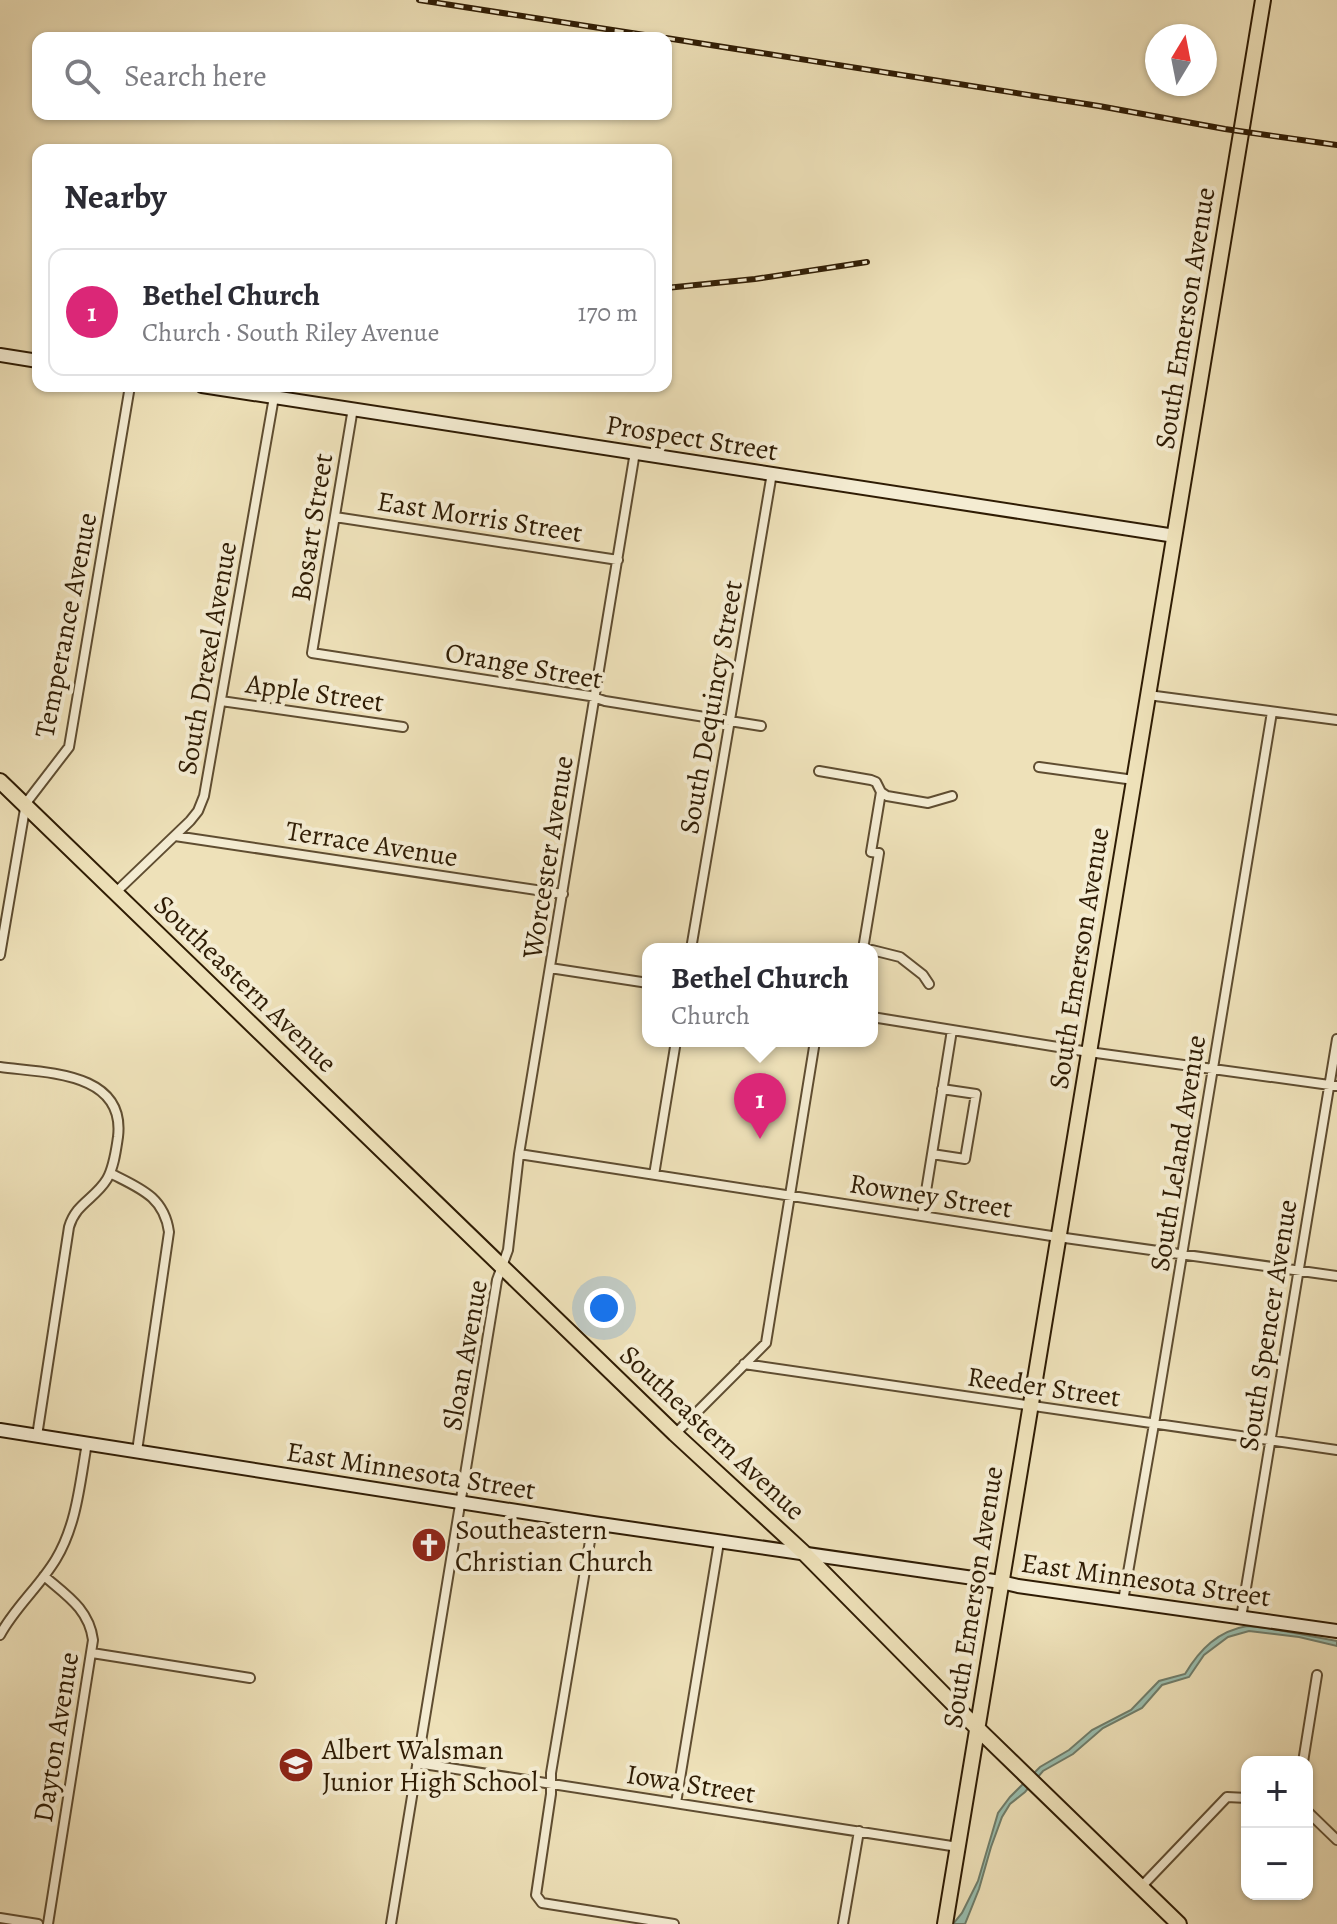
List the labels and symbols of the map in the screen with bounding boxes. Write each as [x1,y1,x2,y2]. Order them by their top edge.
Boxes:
north arrow [1145,24,1217,96]
street label: South Emerson Avenue [1146,184,1224,452]
street label: Prospect Street [603,406,781,470]
street label: Bosart Street [282,451,342,604]
street label: East Morris Street [375,482,585,552]
street label: Temperance Avenue [26,509,106,741]
street label: South Drexel Avenue [168,539,246,778]
street label: South Dequincy Street [670,577,752,837]
street label: Orange Street [442,633,606,699]
street label: Apple Street [242,664,386,721]
street label: Worcester Avenue [513,753,583,962]
street label: Terrace Avenue [283,812,460,876]
street label: South Emerson Avenue [1040,824,1118,1092]
street label: Southeastern Avenue [145,886,345,1081]
street label: South Leland Avenue [1141,1032,1215,1274]
pin: 1 [734,1073,786,1139]
street label: Rowney Street [847,1164,1015,1228]
street label: South Spencer Avenue [1229,1197,1307,1454]
street label: Sloan Avenue [433,1277,497,1434]
your location [584,1288,624,1328]
street label: Southeastern Avenue [611,1337,813,1529]
street label: Reeder Street [965,1357,1123,1417]
street label: East Minnesota Street [284,1433,538,1509]
street label: South Emerson Avenue [934,1463,1012,1731]
place label: Southeastern Christian Church [455,1511,653,1581]
church icon: Southeastern Christian Church [410,1526,448,1564]
street label: East Minnesota Street [1019,1544,1273,1616]
street label: Dayton Avenue [24,1649,88,1825]
place label: Albert Walsman Junior High School [321,1731,538,1801]
school or university icon: Albert Walsman Junior High School [277,1746,315,1784]
street label: Iowa Street [624,1755,758,1813]

